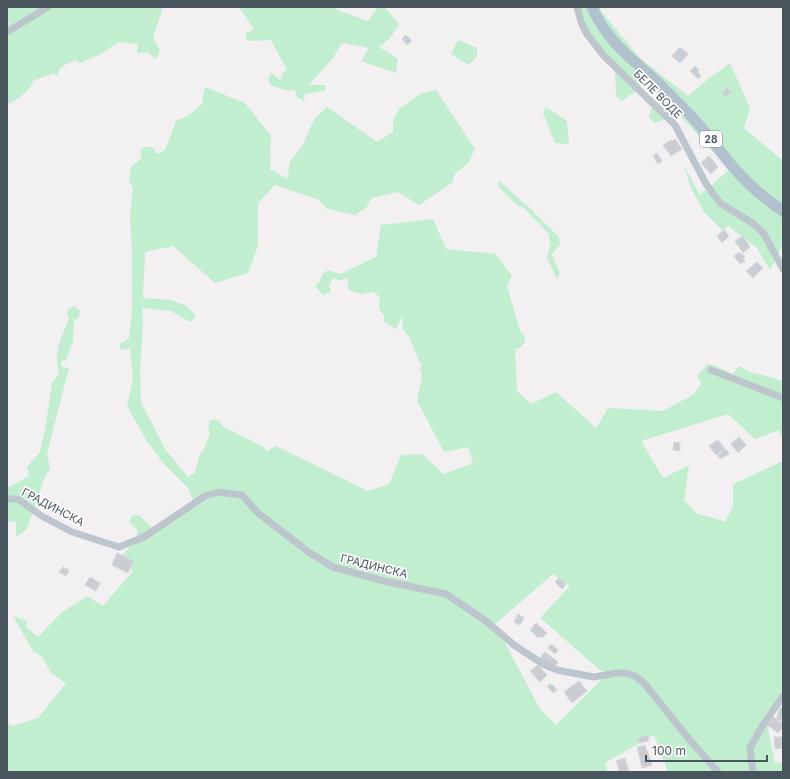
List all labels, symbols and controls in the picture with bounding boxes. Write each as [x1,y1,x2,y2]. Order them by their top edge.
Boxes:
street label: БЕЛЕ ВОДЕ [631,67,685,121]
road number: 28 [700,131,722,147]
street label: ГРАДИНСКА [19,485,87,529]
street label: ГРАДИНСКА [339,551,409,581]
scale bar [646,737,767,763]
text: 100 m [652,743,686,758]

